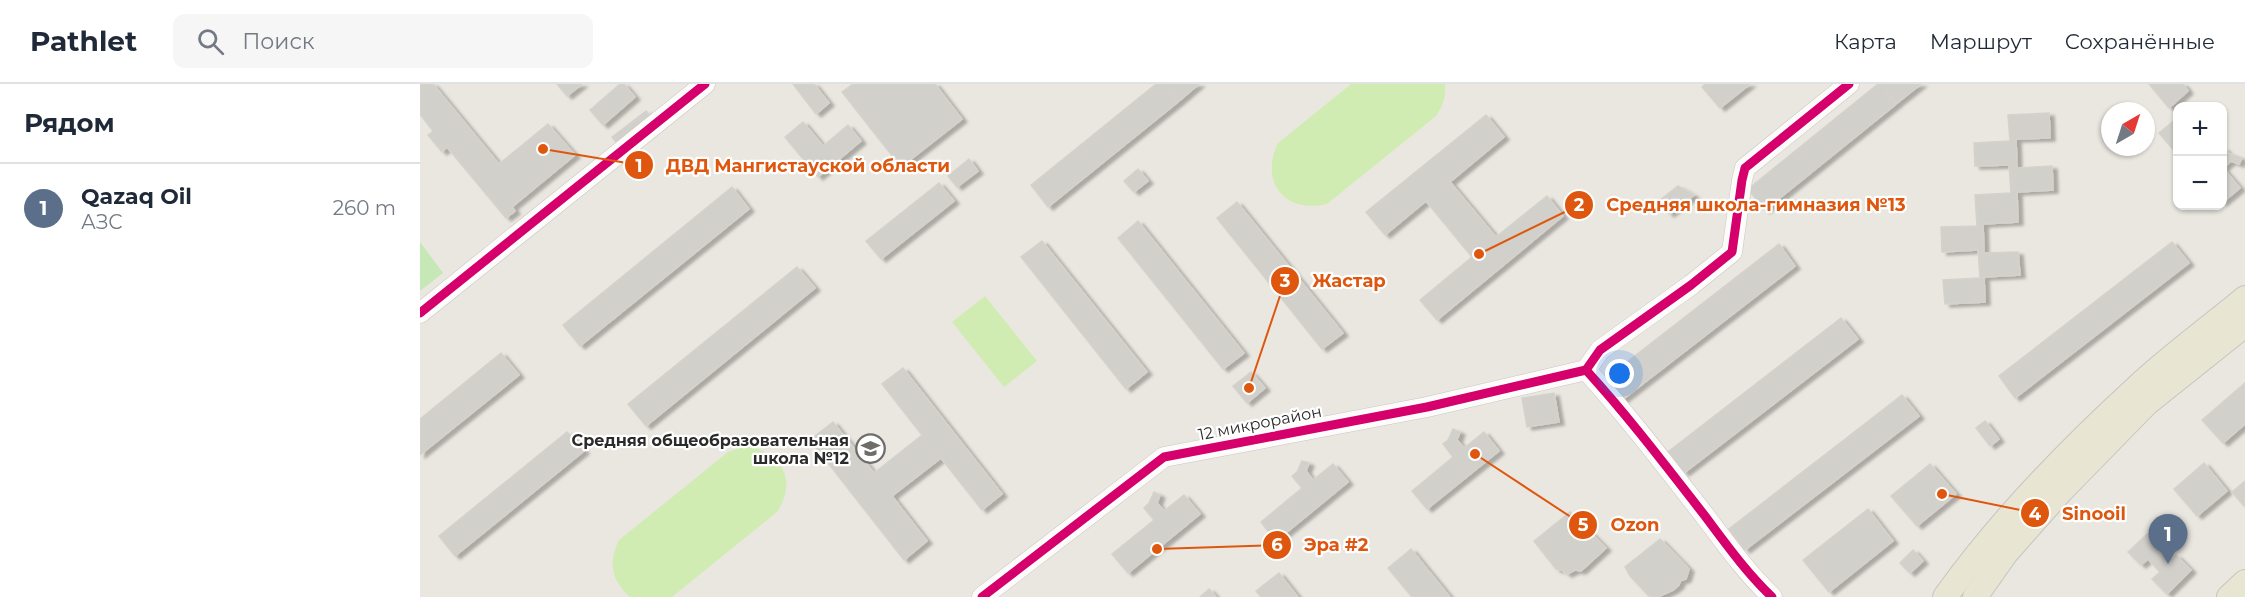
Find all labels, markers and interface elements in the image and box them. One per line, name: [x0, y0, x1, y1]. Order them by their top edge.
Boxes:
search box: [173, 14, 593, 68]
text: Pathlet: [30, 24, 137, 58]
icon: search: [194, 25, 227, 58]
text: Поиск: [242, 28, 315, 55]
text: Карта: [1834, 29, 1897, 54]
text: Маршрут: [1930, 29, 2032, 54]
text: Сохранённые: [2065, 29, 2215, 54]
north arrow: [2101, 102, 2155, 156]
map controls: [2173, 102, 2227, 210]
button: +: [2173, 102, 2227, 156]
text: Рядом: [24, 107, 115, 139]
callout: ДВД Мангистауской области: [624, 147, 962, 183]
text: 1: [635, 155, 643, 177]
text: ДВД Мангистауской области: [666, 155, 950, 177]
button: −: [2173, 156, 2227, 210]
text: Qazaq Oil: [81, 183, 192, 210]
callout: Средняя школа-гимназия №13: [1564, 187, 1918, 223]
text: 2: [1574, 194, 1585, 216]
text: Средняя школа-гимназия №13: [1606, 194, 1906, 216]
text: 1: [40, 196, 47, 220]
text: 260 m: [333, 196, 396, 220]
text: АЗС: [81, 210, 123, 234]
callout: Жастар: [1270, 263, 1398, 299]
text: 3: [1279, 270, 1291, 292]
text: Жастар: [1312, 270, 1386, 292]
your location: [1605, 359, 1634, 388]
street label: 12 микрорайон: [1197, 402, 1323, 444]
place label: Средняя общеобразовательная школа №12: [572, 431, 849, 468]
school or university icon: Средняя общеобразовательная школа №12: [854, 433, 886, 465]
callout: Sinooil: [2020, 495, 2138, 531]
text: 4: [2029, 503, 2042, 525]
text: Sinooil: [2062, 503, 2126, 525]
callout: Ozon: [1568, 507, 1671, 543]
text: 5: [1578, 514, 1589, 536]
text: Ozon: [1610, 514, 1660, 536]
pin: 1: [2148, 514, 2188, 564]
callout: Эра #2: [1262, 527, 1381, 563]
text: 6: [1271, 534, 1283, 556]
text: Эра #2: [1304, 534, 1369, 556]

